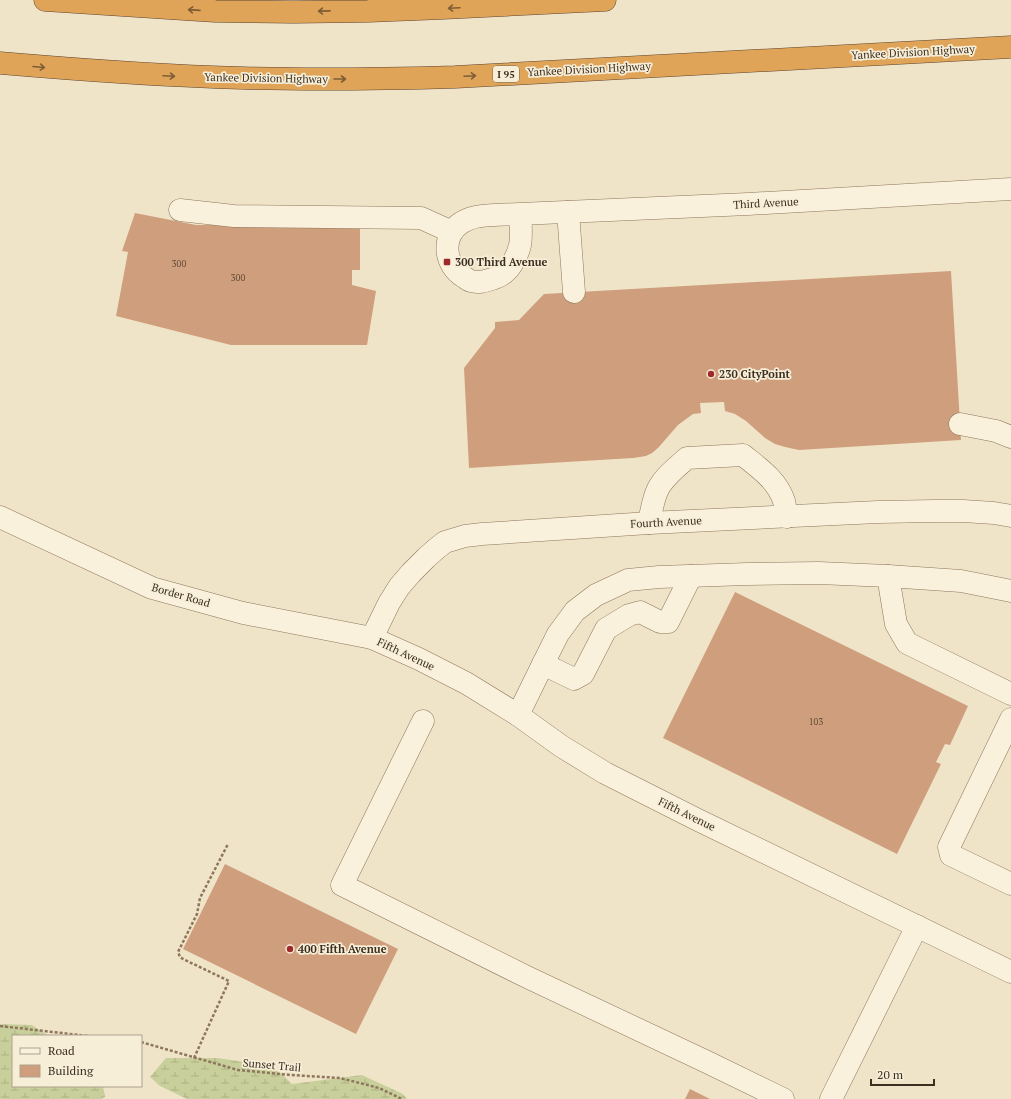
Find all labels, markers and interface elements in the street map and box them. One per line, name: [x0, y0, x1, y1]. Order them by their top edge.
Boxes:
one-way arrow: [448, 4, 461, 11]
one-way arrow: [188, 6, 201, 13]
one-way arrow: [318, 7, 331, 15]
street label: Yankee Division Highway: [851, 42, 976, 62]
street label: Yankee Division Highway: [527, 59, 652, 79]
one-way arrow: [32, 63, 45, 70]
road number: I 95: [493, 66, 519, 82]
street label: Yankee Division Highway: [204, 70, 328, 86]
one-way arrow: [162, 72, 175, 79]
one-way arrow: [463, 72, 476, 80]
one-way arrow: [333, 75, 346, 83]
street label: Third Avenue: [733, 194, 799, 212]
place label: 300 Third Avenue: [455, 255, 548, 269]
marker: 300 Third Avenue: [442, 257, 452, 267]
house number: 300: [172, 258, 186, 270]
house number: 300: [231, 272, 245, 284]
place label: 230 CityPoint: [719, 367, 791, 381]
marker: 230 CityPoint: [706, 369, 716, 379]
street label: Fourth Avenue: [630, 513, 703, 531]
street label: Border Road: [150, 580, 212, 610]
street label: Fifth Avenue: [375, 635, 437, 674]
house number: 103: [809, 716, 823, 728]
street label: Fifth Avenue: [656, 794, 718, 834]
place label: 400 Fifth Avenue: [298, 942, 387, 956]
marker: 400 Fifth Avenue: [285, 944, 295, 954]
legend: [12, 1035, 142, 1087]
text: Road: [48, 1043, 75, 1058]
street label: Sunset Trail: [242, 1055, 302, 1075]
scale bar: [871, 1061, 934, 1087]
text: Building: [48, 1063, 94, 1078]
text: 20 m: [877, 1067, 904, 1082]

